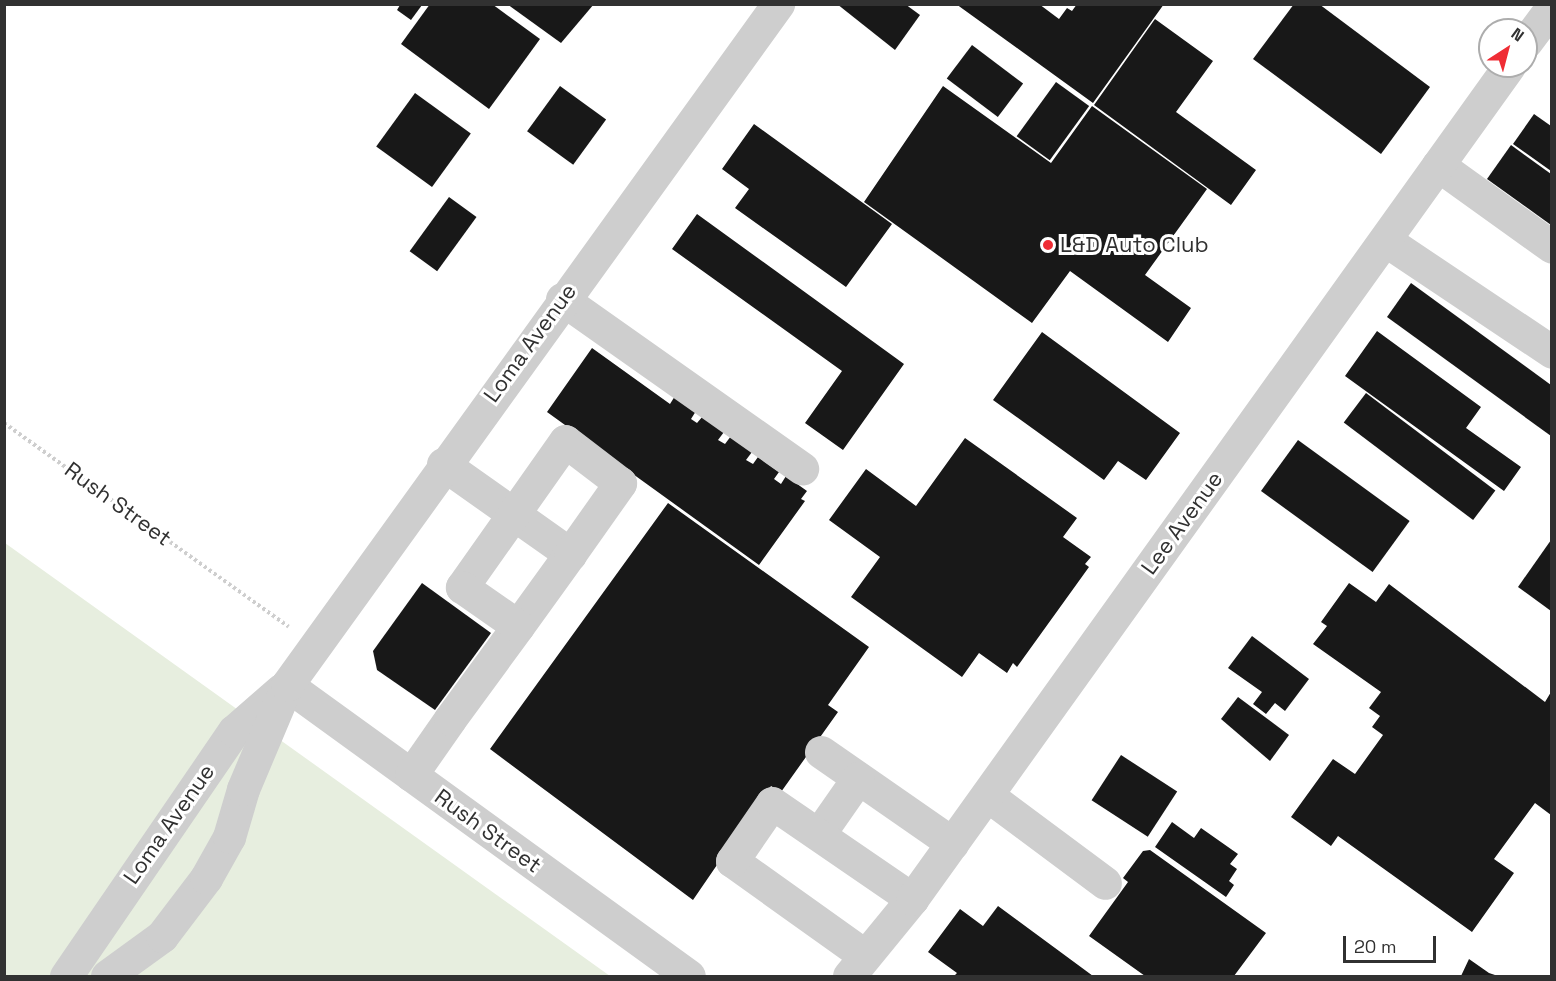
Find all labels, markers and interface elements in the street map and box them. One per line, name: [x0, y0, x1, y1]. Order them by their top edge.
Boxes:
north arrow: [1478, 18, 1538, 78]
text: N: [1507, 23, 1528, 46]
place label: L&D Auto Club: [1060, 232, 1209, 258]
marker: L&D Auto Club: [1041, 238, 1055, 252]
street label: Loma Avenue: [478, 278, 582, 408]
street label: Rush Street: [60, 456, 176, 552]
street label: Lee Avenue: [1136, 466, 1228, 580]
street label: Loma Avenue: [118, 759, 220, 889]
street label: Rush Street: [430, 783, 546, 879]
scale bar: [1346, 924, 1439, 962]
text: 20 m: [1354, 935, 1397, 958]

